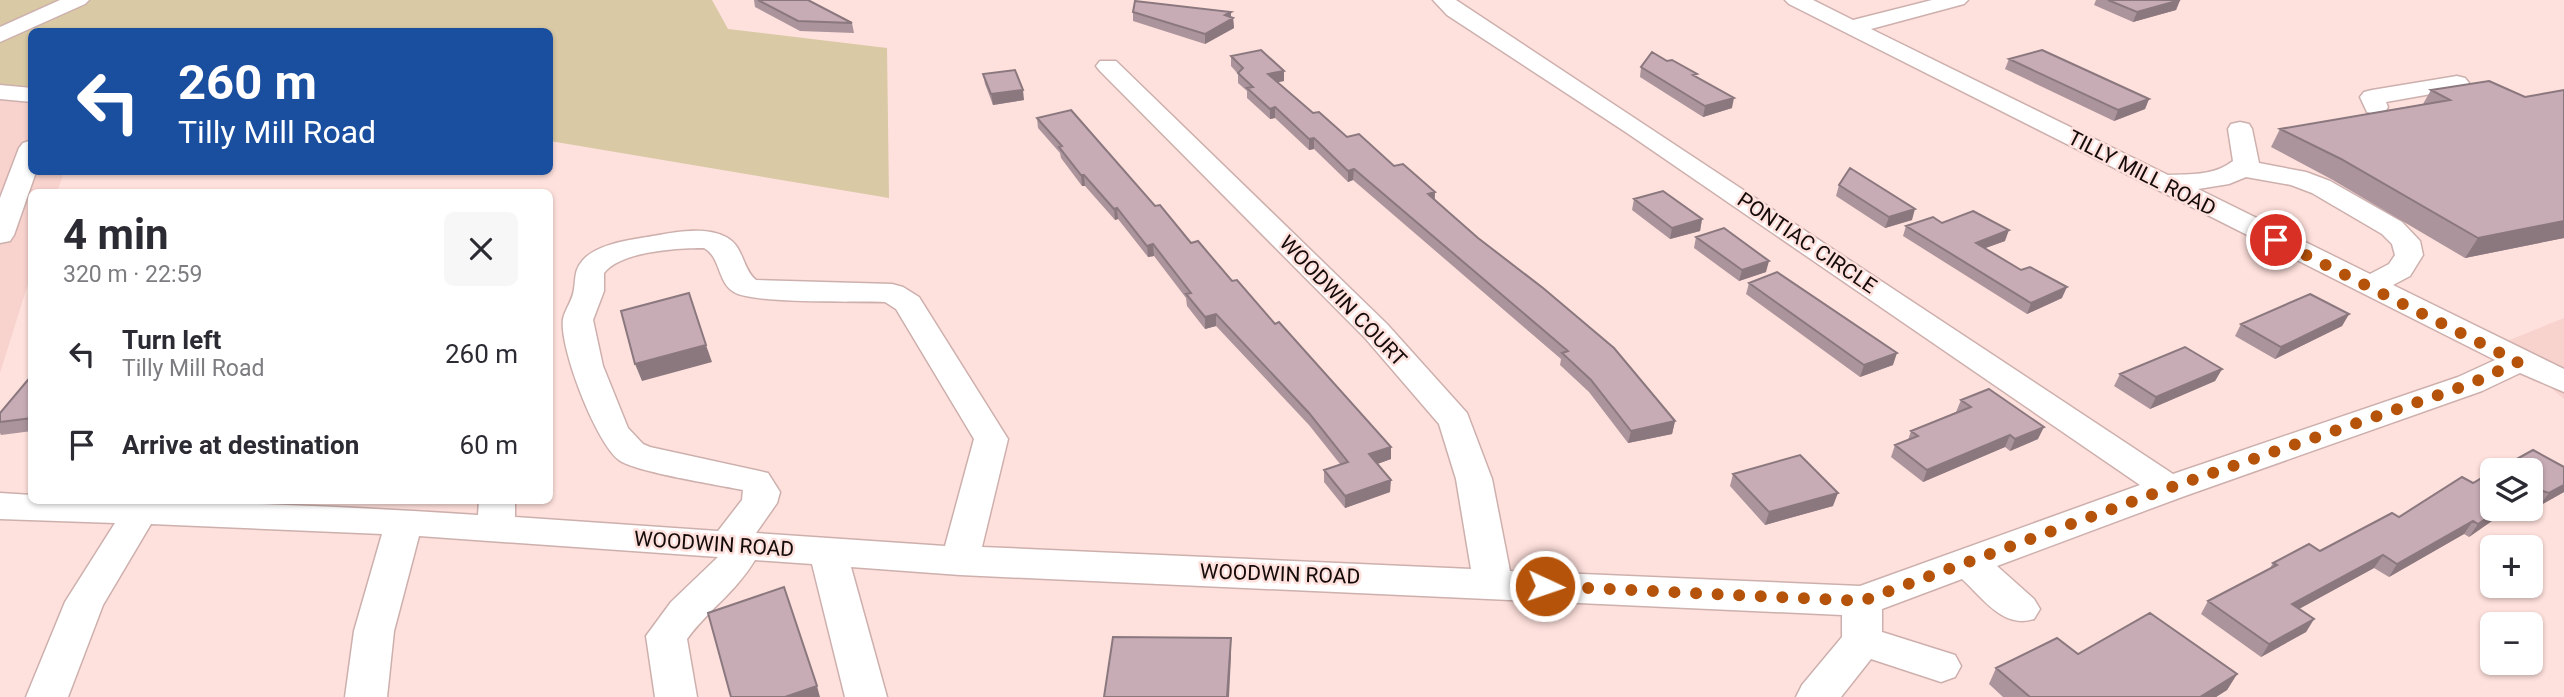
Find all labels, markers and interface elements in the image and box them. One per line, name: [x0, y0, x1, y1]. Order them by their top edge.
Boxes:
text: 260 m: [178, 54, 317, 111]
icon: left: [63, 56, 154, 147]
text: Tilly Mill Road: [178, 113, 376, 151]
street label: TILLY MILL ROAD: [2064, 125, 2220, 221]
street label: PONTIAC CIRCLE: [1733, 188, 1881, 298]
text: 4 min: [63, 210, 169, 259]
pin: [2246, 210, 2306, 270]
button: close: [444, 212, 518, 286]
icon: arrive: [2257, 221, 2295, 259]
street label: WOODWIN COURT: [1275, 231, 1412, 372]
text: 320 m · 22:59: [63, 261, 202, 288]
text: Turn left: [122, 325, 221, 355]
icon: left: [63, 335, 101, 373]
text: 260 m: [445, 339, 518, 369]
text: Tilly Mill Road: [122, 355, 264, 382]
icon: arrive: [63, 426, 101, 464]
text: Arrive at destination: [122, 430, 359, 460]
text: 60 m: [460, 430, 518, 460]
map controls: [2480, 458, 2543, 675]
button: layers: [2480, 458, 2543, 521]
street label: WOODWIN ROAD: [633, 526, 795, 562]
button: +: [2480, 535, 2543, 598]
position arrow: [1508, 549, 1582, 623]
street label: WOODWIN ROAD: [1199, 559, 1361, 589]
button: −: [2480, 612, 2543, 675]

